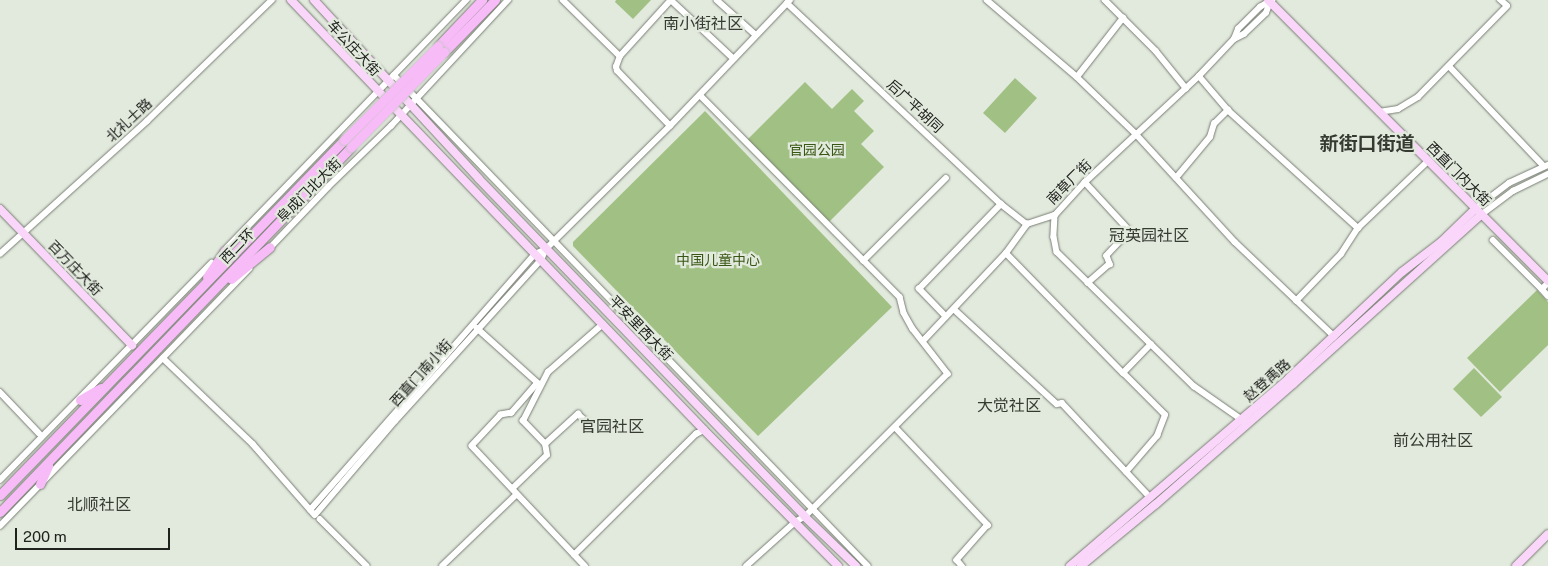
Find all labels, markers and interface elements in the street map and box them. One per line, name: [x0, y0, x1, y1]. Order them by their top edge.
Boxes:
district label: 南小街社区: [663, 14, 743, 34]
street label: 车公庄大街: [324, 17, 384, 79]
street label: 后广平胡同: [884, 76, 946, 136]
street label: 北礼士路: [103, 95, 155, 145]
district label: 新街口街道: [1320, 133, 1414, 155]
street label: 西直门内大街: [1423, 138, 1495, 210]
park label: 官园公园: [789, 142, 845, 158]
street label: 阜成门北大街: [273, 154, 345, 226]
street label: 南草厂街: [1043, 156, 1095, 208]
street label: 西二环: [216, 225, 258, 267]
district label: 冠英园社区: [1109, 226, 1189, 246]
street label: 百万庄大街: [45, 237, 105, 299]
park label: 中国儿童中心: [676, 252, 760, 268]
street label: 平安里西大街: [606, 292, 676, 364]
street label: 西直门南小街: [387, 336, 455, 410]
street label: 赵登禹路: [1240, 355, 1294, 405]
district label: 大觉社区: [977, 396, 1041, 416]
district label: 官园社区: [580, 417, 644, 437]
district label: 前公用社区: [1393, 431, 1473, 451]
district label: 北顺社区: [67, 495, 131, 515]
scale bar: [18, 518, 172, 550]
text: 200 m: [23, 528, 67, 545]

